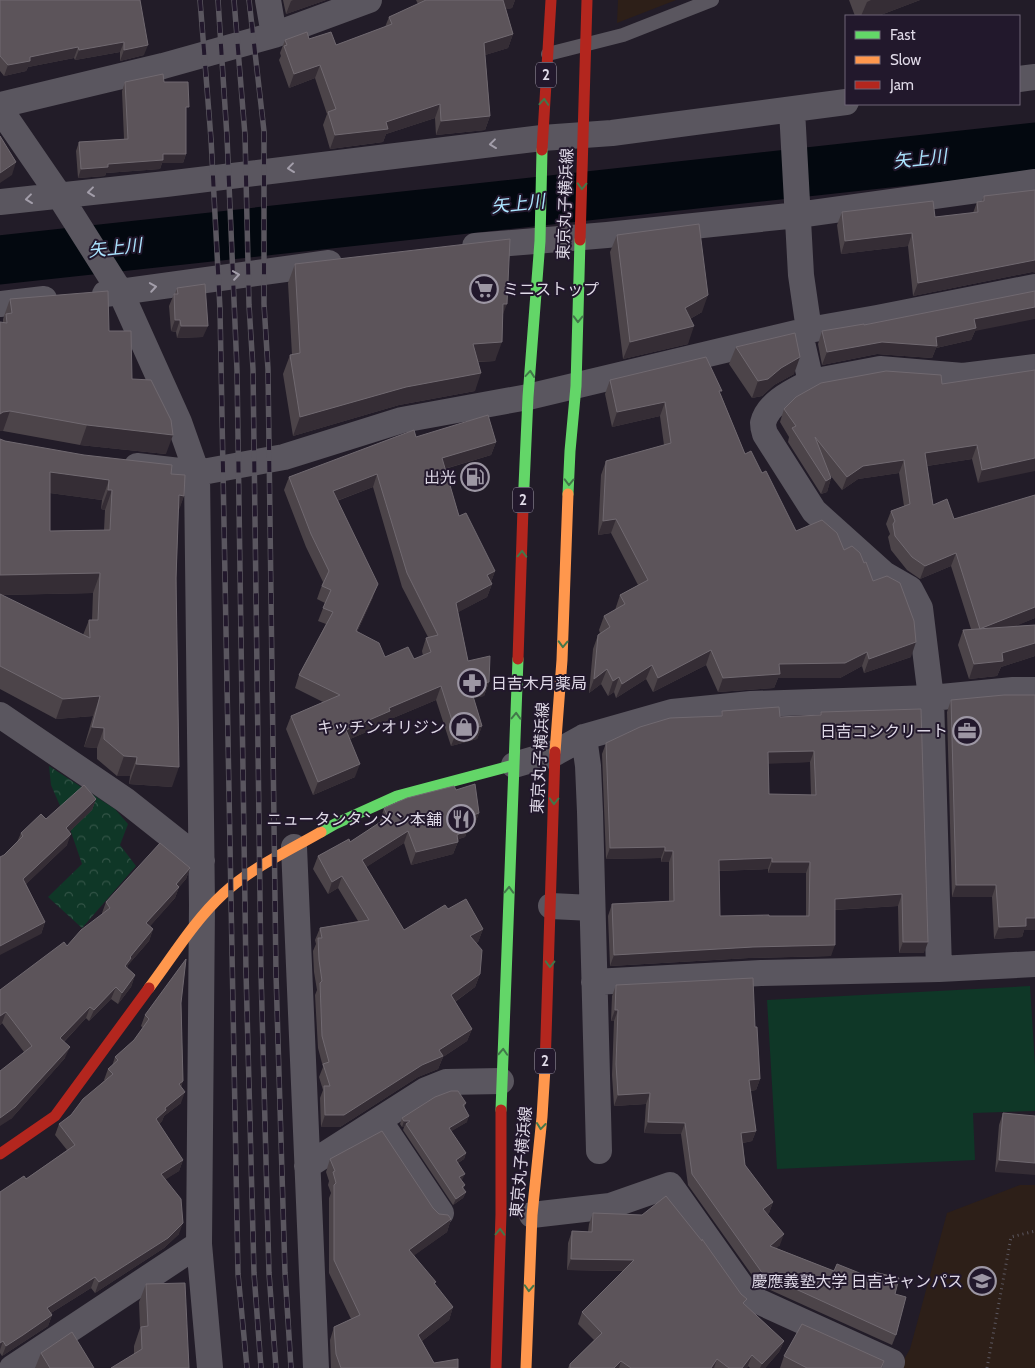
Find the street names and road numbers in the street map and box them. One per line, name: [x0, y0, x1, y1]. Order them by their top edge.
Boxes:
road number: 2: [536, 62, 556, 88]
street label: 東京丸子横浜線: [554, 148, 576, 260]
road number: 2: [513, 488, 533, 512]
street label: 東京丸子横浜線: [528, 702, 552, 814]
road number: 2: [535, 1048, 555, 1074]
street label: 東京丸子横浜線: [507, 1105, 535, 1219]

